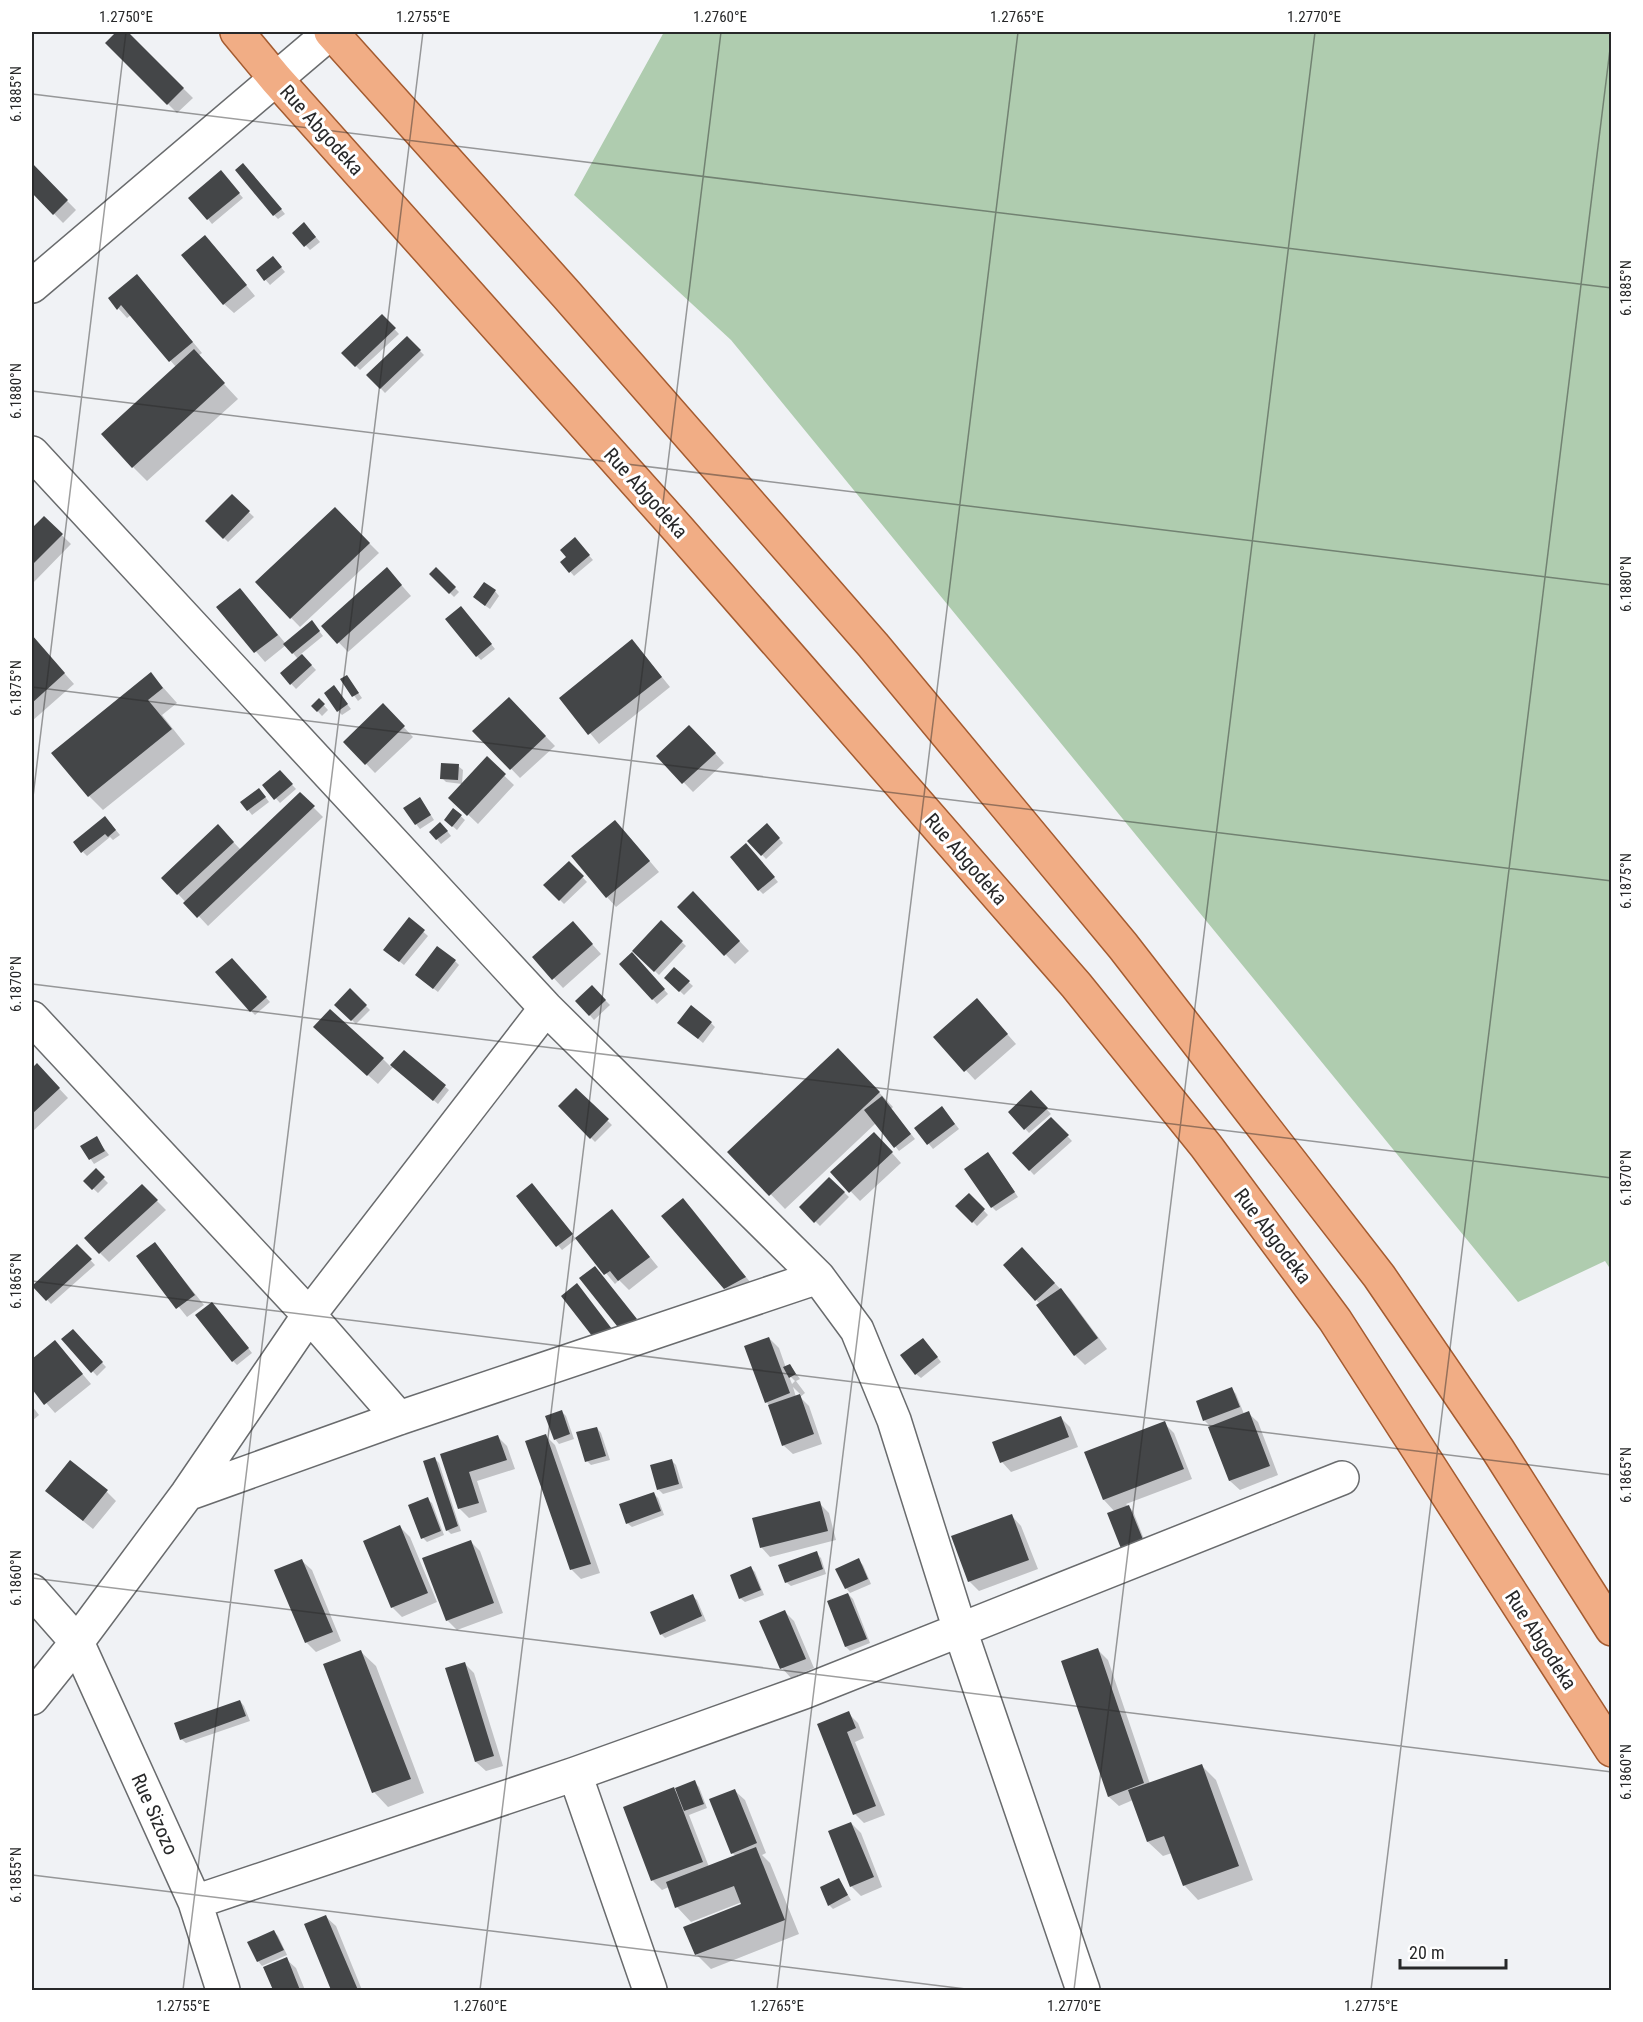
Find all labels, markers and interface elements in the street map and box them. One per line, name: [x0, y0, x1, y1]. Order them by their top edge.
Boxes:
text: 1.2750°E: [99, 8, 153, 26]
text: 1.2755°E: [396, 8, 450, 26]
text: 1.2760°E: [693, 8, 747, 26]
text: 1.2765°E: [990, 8, 1044, 26]
text: 1.2770°E: [1287, 8, 1341, 26]
text: 6.1885°N: [7, 66, 25, 122]
street label: Rue Abgodeka: [275, 80, 369, 180]
text: 6.1885°N: [1617, 260, 1635, 316]
text: 6.1880°N: [7, 363, 25, 419]
street label: Rue Abgodeka: [599, 443, 693, 543]
text: 6.1880°N: [1617, 556, 1635, 612]
text: 6.1875°N: [7, 660, 25, 716]
street label: Rue Abgodeka: [920, 808, 1012, 910]
text: 6.1875°N: [1617, 853, 1635, 909]
text: 6.1870°N: [7, 956, 25, 1012]
text: 6.1870°N: [1617, 1150, 1635, 1206]
street label: Rue Abgodeka: [1229, 1183, 1317, 1289]
text: 6.1865°N: [7, 1253, 25, 1309]
text: 6.1865°N: [1617, 1447, 1635, 1503]
text: 6.1860°N: [7, 1550, 25, 1606]
street label: Rue Abgodeka: [1500, 1586, 1582, 1694]
text: 6.1860°N: [1617, 1744, 1635, 1800]
street label: Rue Sizozo: [126, 1770, 184, 1858]
text: 6.1855°N: [7, 1847, 25, 1903]
scale bar: [1400, 1932, 1506, 1970]
text: 20 m: [1409, 1942, 1444, 1963]
text: 1.2755°E: [156, 1997, 210, 2015]
text: 1.2760°E: [453, 1997, 507, 2015]
text: 1.2765°E: [750, 1997, 804, 2015]
text: 1.2770°E: [1047, 1997, 1101, 2015]
text: 1.2775°E: [1344, 1997, 1398, 2015]

